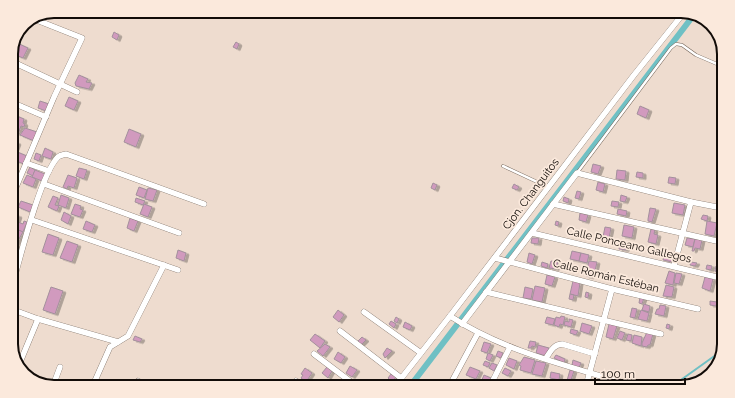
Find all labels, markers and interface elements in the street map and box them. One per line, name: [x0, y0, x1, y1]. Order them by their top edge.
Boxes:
street label: Cjon. Changuitos: [500, 156, 562, 232]
street label: Calle Ponceano Gallegos: [565, 224, 693, 266]
street label: Calle Román Estéban: [552, 257, 660, 295]
scale bar: [595, 360, 685, 386]
text: 100 m: [601, 367, 635, 381]

